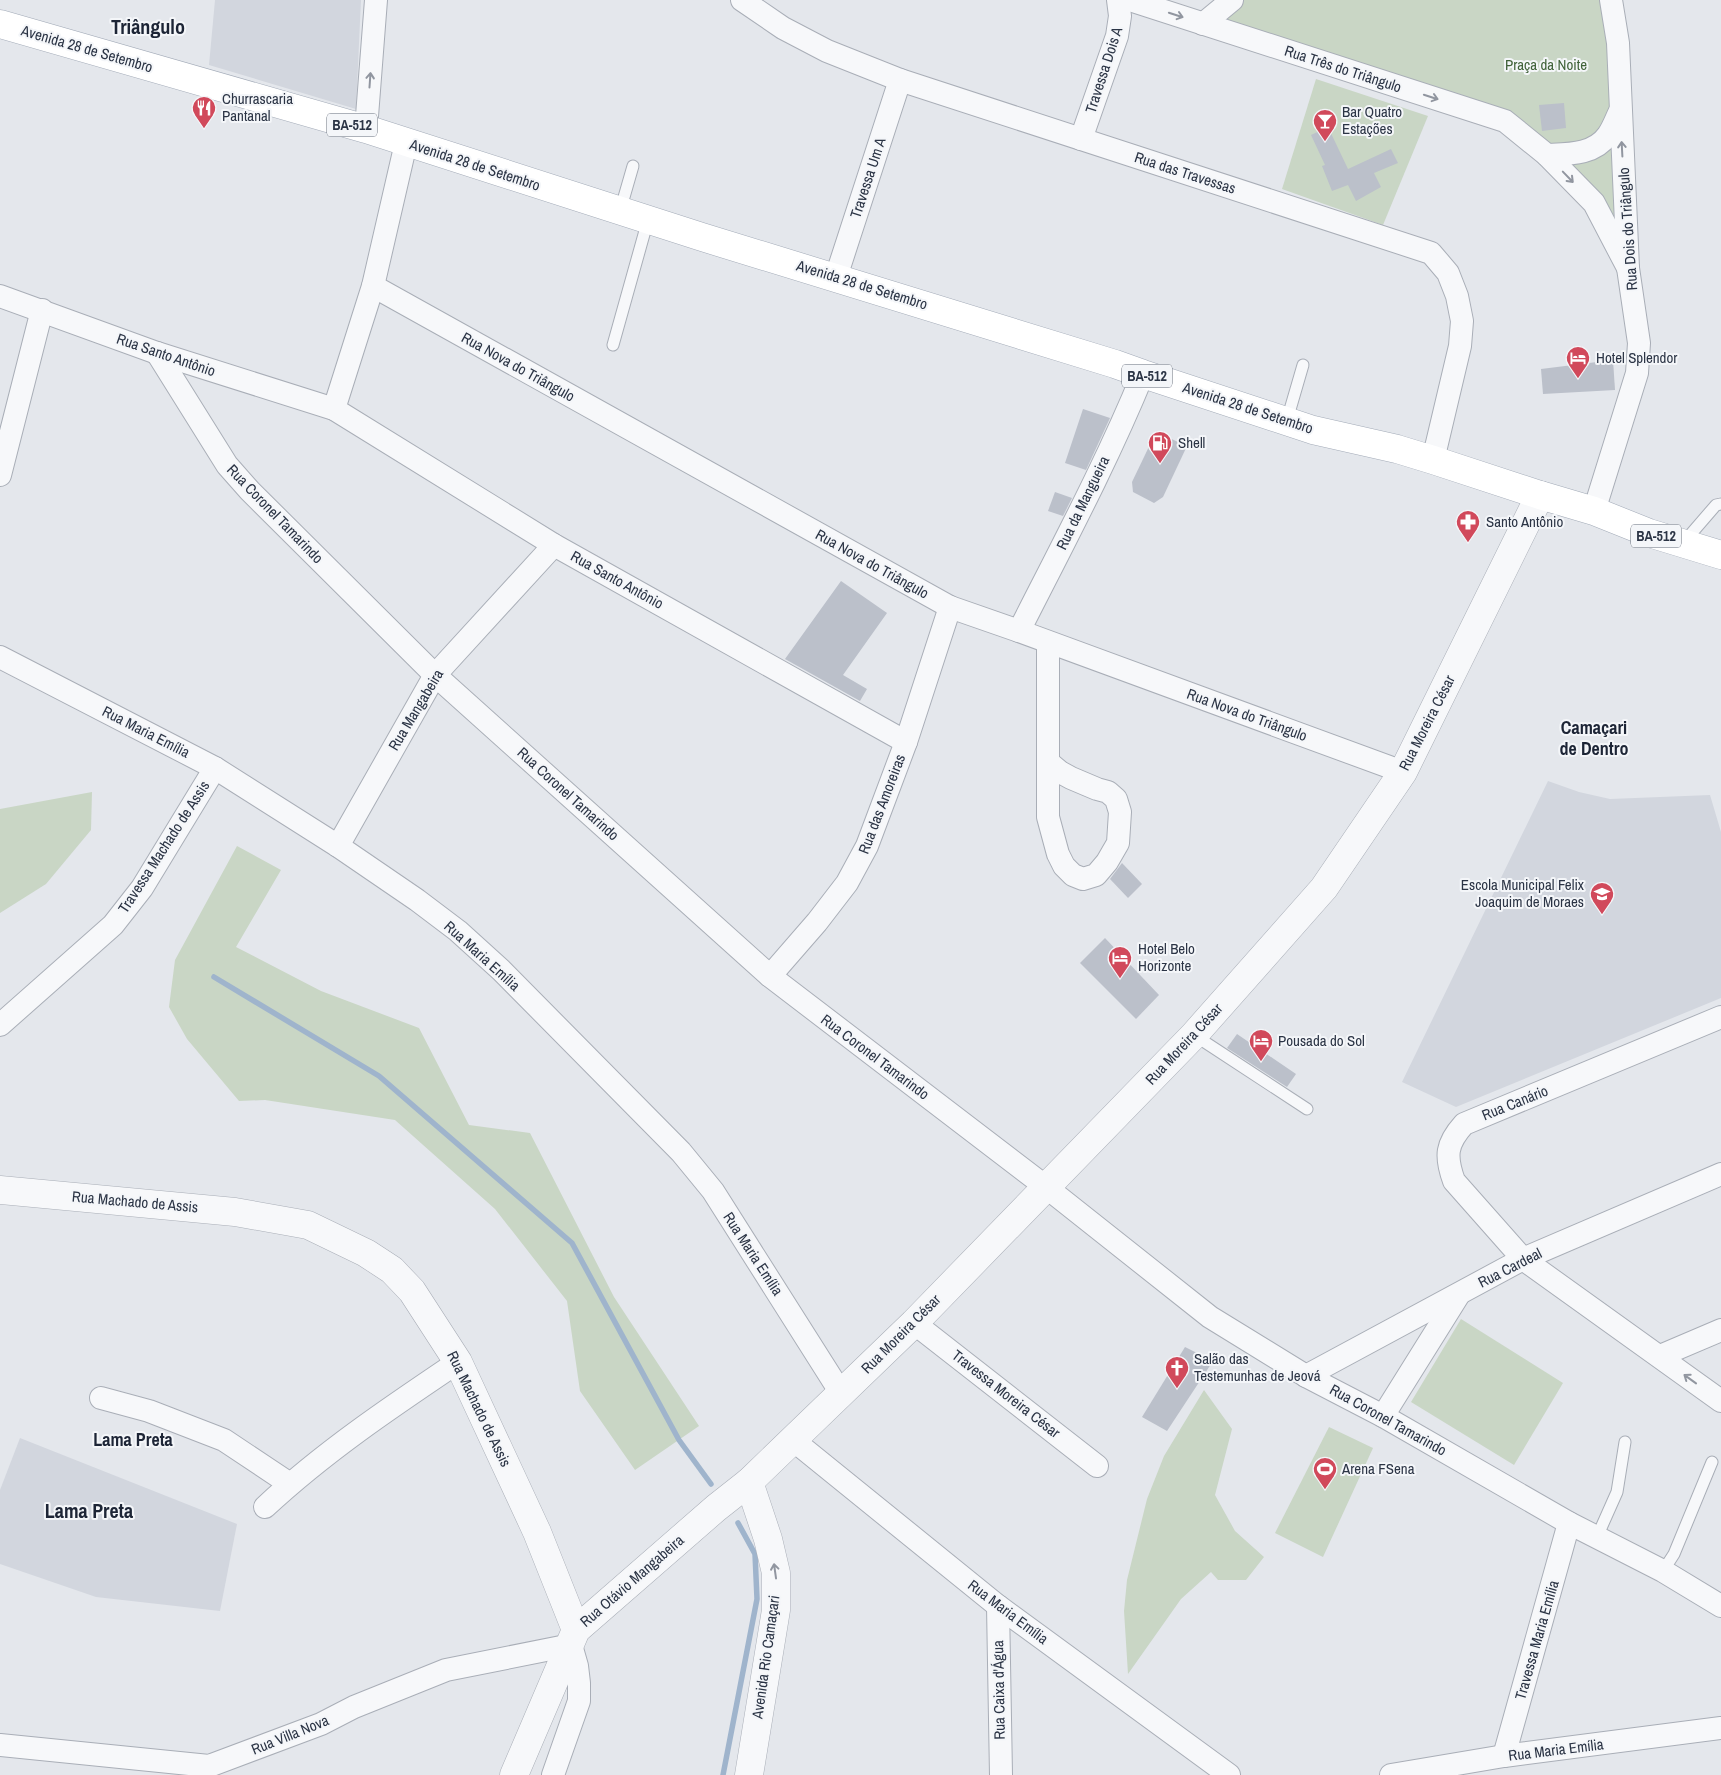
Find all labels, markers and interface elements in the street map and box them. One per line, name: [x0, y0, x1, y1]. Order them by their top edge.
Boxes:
one-way arrow: [1168, 11, 1183, 20]
district label: Triângulo: [111, 13, 185, 40]
street label: Avenida 28 de Setembro: [18, 19, 155, 77]
street label: Travessa Dois A: [1080, 23, 1128, 116]
street label: Rua Três do Triângulo: [1282, 40, 1404, 97]
park label: Praça da Noite: [1505, 54, 1587, 75]
one-way arrow: [365, 72, 375, 88]
place label: Churrascaria Pantanal: [222, 88, 293, 126]
one-way arrow: [1422, 93, 1438, 102]
restaurant icon: Churrascaria Pantanal: [191, 95, 217, 129]
place label: Bar Quatro Estações: [1342, 101, 1402, 139]
bar icon: Bar Quatro Estações: [1312, 108, 1338, 142]
road number: BA-512: [327, 114, 377, 136]
street label: Avenida 28 de Setembro: [406, 133, 543, 196]
street label: Travessa Um A: [845, 134, 891, 221]
one-way arrow: [1618, 141, 1627, 157]
street label: Rua das Travessas: [1132, 146, 1238, 199]
street label: Rua Dois do Triângulo: [1613, 167, 1642, 291]
one-way arrow: [1562, 170, 1574, 183]
street label: Avenida 28 de Setembro: [793, 254, 930, 314]
street label: Rua Nova do Triângulo: [458, 327, 579, 406]
street label: Rua Santo Antônio: [114, 328, 219, 381]
hotel icon: Hotel Splendor: [1565, 345, 1591, 379]
place label: Hotel Splendor: [1596, 347, 1677, 368]
road number: BA-512: [1122, 364, 1172, 388]
street label: Avenida 28 de Setembro: [1179, 376, 1316, 439]
fuel station icon: Shell: [1147, 430, 1173, 464]
place label: Shell: [1178, 432, 1205, 453]
street label: Rua da Mangueira: [1051, 452, 1114, 553]
street label: Rua Coronel Tamarindo: [222, 459, 328, 568]
pharmacy icon: Santo Antônio: [1455, 509, 1481, 543]
place label: Santo Antônio: [1486, 511, 1563, 532]
street label: Rua Nova do Triângulo: [812, 524, 933, 603]
road number: BA-512: [1631, 524, 1681, 548]
street label: Rua Santo Antônio: [567, 545, 668, 614]
street label: Rua Mangabeira: [383, 665, 448, 754]
street label: Rua Moreira César: [1393, 671, 1460, 774]
street label: Rua Nova do Triângulo: [1184, 683, 1310, 746]
street label: Rua Maria Emília: [99, 700, 194, 763]
district label: Camaçari de Dentro: [1560, 715, 1628, 761]
street label: Rua Coronel Tamarindo: [513, 742, 624, 845]
street label: Rua das Amoreiras: [853, 751, 910, 857]
street label: Travessa Machado de Assis: [113, 776, 214, 917]
place label: Escola Municipal Felix Joaquim de Moraes: [1461, 874, 1585, 912]
school or university icon: Escola Municipal Felix Joaquim de Moraes: [1589, 881, 1615, 915]
street label: Rua Maria Emília: [440, 916, 525, 996]
place label: Hotel Belo Horizonte: [1138, 938, 1195, 976]
hotel icon: Hotel Belo Horizonte: [1107, 945, 1133, 979]
street label: Rua Moreira César: [1140, 998, 1227, 1089]
street label: Rua Coronel Tamarindo: [817, 1009, 934, 1104]
hotel icon: Pousada do Sol: [1248, 1028, 1274, 1062]
place label: Pousada do Sol: [1278, 1030, 1365, 1051]
street label: Rua Canário: [1479, 1080, 1551, 1125]
street label: Rua Machado de Assis: [71, 1186, 199, 1217]
street label: Rua Maria Emília: [719, 1208, 788, 1300]
street label: Rua Cardeal: [1474, 1243, 1545, 1293]
street label: Rua Moreira César: [856, 1289, 945, 1378]
street label: Travessa Moreira César: [948, 1345, 1065, 1443]
street label: Rua Machado de Assis: [442, 1347, 517, 1470]
place label: Salão das Testemunhas de Jeová: [1194, 1348, 1321, 1386]
church icon: Salão das Testemunhas de Jeová: [1164, 1355, 1190, 1389]
one-way arrow: [1683, 1374, 1697, 1384]
street label: Rua Coronel Tamarindo: [1326, 1379, 1451, 1460]
district label: Lama Preta: [93, 1427, 174, 1452]
sports icon: Arena FSena: [1312, 1456, 1338, 1490]
place label: Arena FSena: [1341, 1458, 1415, 1479]
district label: Lama Preta: [45, 1497, 133, 1524]
street label: Rua Otávio Mangabeira: [575, 1530, 688, 1632]
one-way arrow: [770, 1563, 780, 1579]
street label: Rua Maria Emília: [964, 1574, 1053, 1649]
street label: Travessa Maria Emília: [1509, 1578, 1564, 1702]
street label: Avenida Rio Camaçari: [746, 1594, 785, 1721]
street label: Rua Caixa d'Água: [987, 1640, 1010, 1740]
street label: Rua Villa Nova: [248, 1709, 332, 1760]
street label: Rua Maria Emília: [1507, 1733, 1605, 1766]

